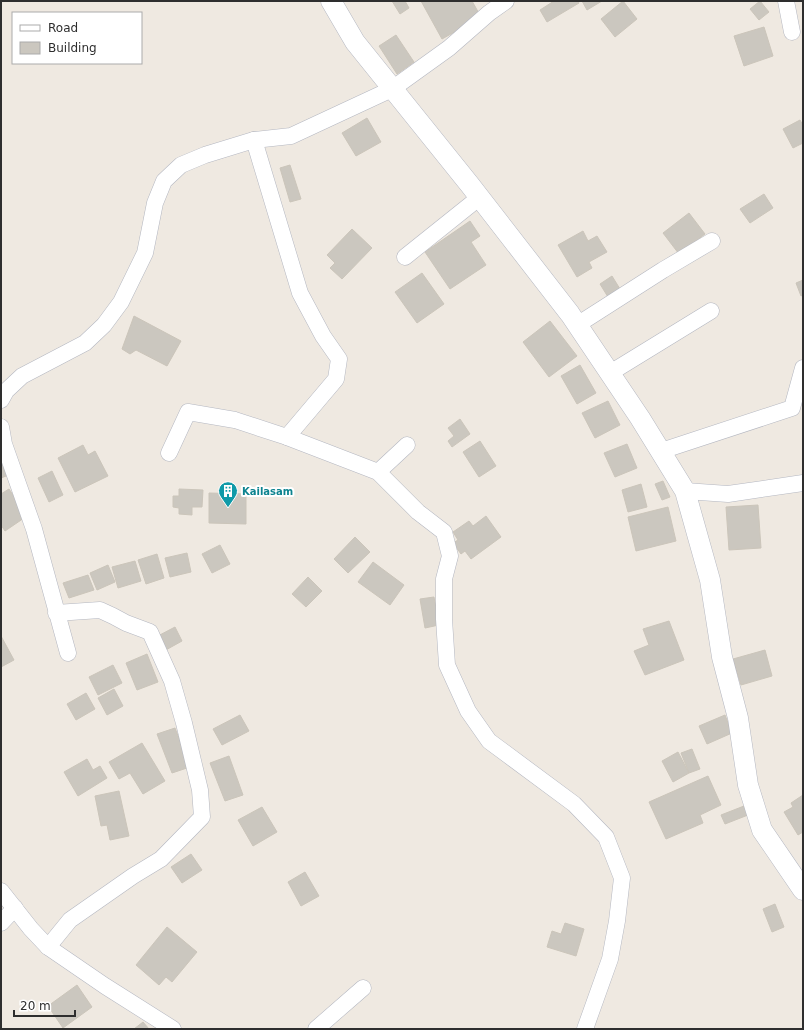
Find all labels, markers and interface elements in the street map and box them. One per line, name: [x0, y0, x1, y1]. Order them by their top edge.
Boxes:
legend: [12, 12, 142, 64]
text: Road: [48, 21, 78, 35]
text: Building: [48, 41, 97, 55]
building icon: Kailasam: [217, 480, 239, 508]
place label: Kailasam: [242, 486, 293, 497]
scale bar: [14, 992, 75, 1018]
text: 20 m: [20, 999, 51, 1013]

